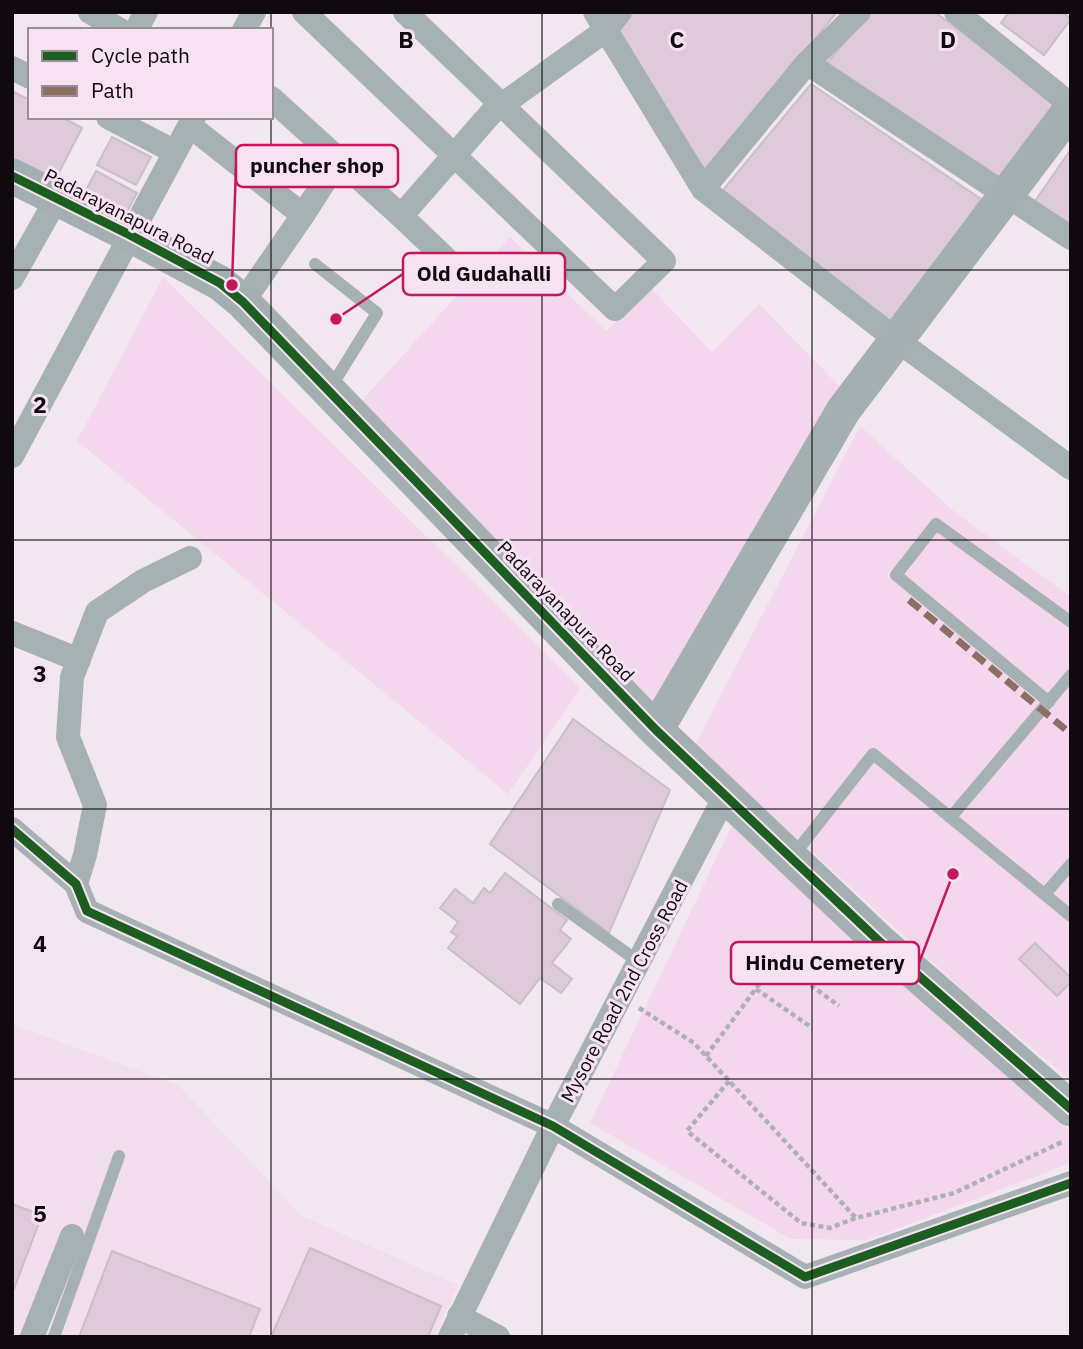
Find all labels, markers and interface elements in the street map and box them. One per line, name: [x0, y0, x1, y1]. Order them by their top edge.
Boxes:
text: B: [398, 24, 414, 54]
text: C: [670, 24, 685, 54]
text: D: [940, 24, 956, 54]
legend: [28, 28, 273, 119]
text: Cycle path: [91, 41, 190, 69]
text: Path: [91, 76, 134, 104]
callout: puncher shop: [236, 145, 398, 187]
text: puncher shop: [250, 151, 384, 179]
street label: Padarayanapura Road: [40, 163, 218, 269]
callout: Old Gudahalli: [403, 253, 565, 295]
text: Old Gudahalli: [417, 259, 551, 287]
text: 2: [33, 389, 47, 419]
street label: Padarayanapura Road: [492, 535, 640, 687]
text: 3: [33, 658, 47, 688]
street label: Mysore Road 2nd Cross Road: [555, 876, 693, 1106]
text: 4: [33, 928, 47, 958]
callout: Hindu Cemetery: [731, 942, 919, 984]
text: Hindu Cemetery: [745, 948, 906, 976]
text: 5: [33, 1198, 47, 1228]

